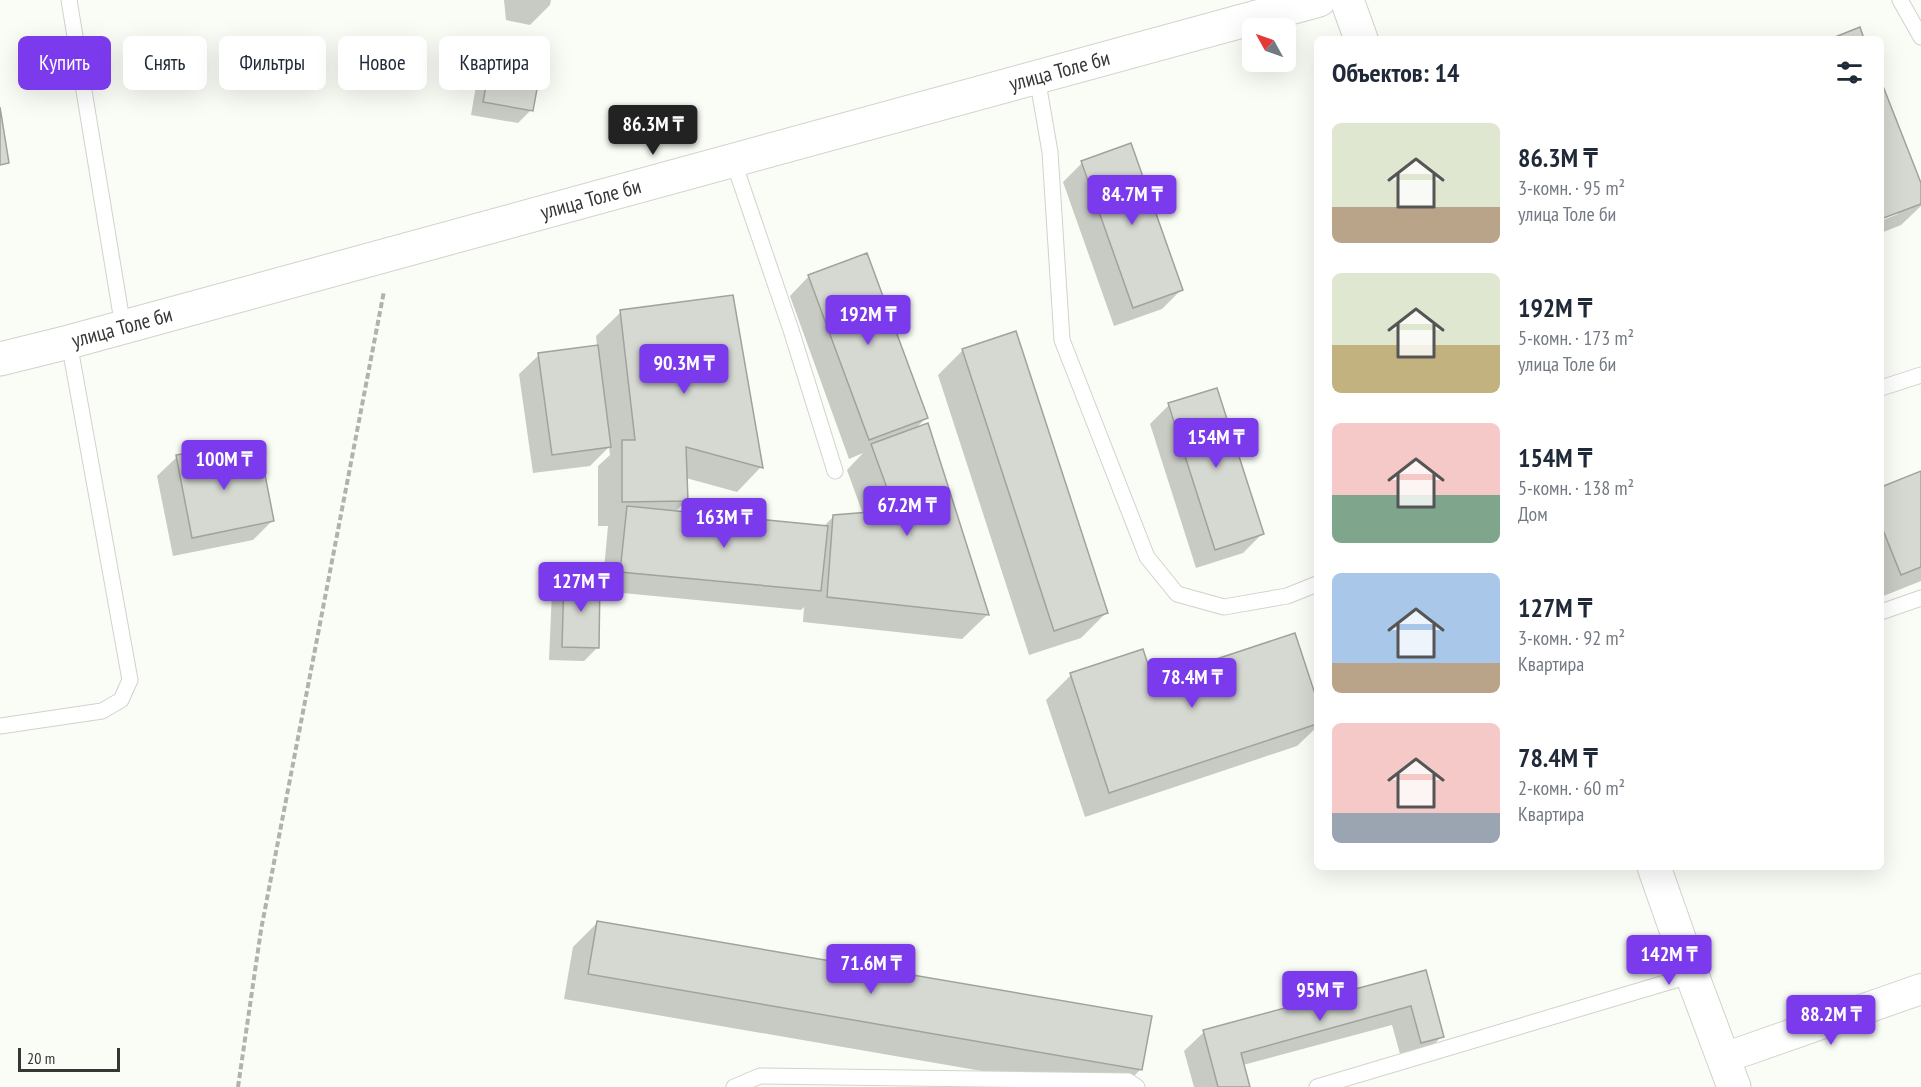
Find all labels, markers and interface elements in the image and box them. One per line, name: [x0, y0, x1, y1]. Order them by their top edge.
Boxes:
north arrow: [1242, 18, 1296, 72]
map controls: [1242, 18, 1296, 72]
chip: Купить: [18, 36, 111, 90]
chip: Снять: [123, 36, 207, 90]
chip: Фильтры: [219, 36, 326, 90]
chip: Новое: [338, 36, 427, 90]
chip: Квартира: [439, 36, 550, 90]
street label: улица Толе би: [1006, 44, 1113, 97]
text: Объектов: 14: [1332, 56, 1459, 89]
icon: filters: [1833, 56, 1866, 89]
pin: 86.3M ₸: [598, 105, 708, 156]
text: 86.3M ₸: [622, 111, 684, 137]
text: 86.3M ₸: [1518, 141, 1598, 174]
icon: home: [1380, 147, 1452, 219]
street label: улица Толе би: [537, 172, 644, 225]
pin: 84.7M ₸: [1077, 175, 1187, 226]
text: 3-комн. · 95 m²: [1518, 175, 1625, 201]
text: 84.7M ₸: [1101, 181, 1163, 207]
text: улица Толе би: [1518, 201, 1616, 227]
text: 192M ₸: [1518, 291, 1592, 324]
pin: 192M ₸: [819, 295, 917, 346]
icon: home: [1380, 297, 1452, 369]
street label: улица Толе би: [68, 300, 175, 354]
text: 192M ₸: [840, 301, 896, 327]
text: 5-комн. · 173 m²: [1518, 325, 1634, 351]
pin: 90.3M ₸: [629, 344, 739, 395]
text: 90.3M ₸: [653, 350, 715, 376]
text: улица Толе би: [1518, 351, 1616, 377]
pin: 154M ₸: [1167, 418, 1265, 469]
text: 154M ₸: [1188, 424, 1244, 450]
pin: 100M ₸: [175, 440, 273, 491]
text: 154M ₸: [1518, 441, 1592, 474]
text: 100M ₸: [196, 446, 252, 472]
icon: home: [1380, 447, 1452, 519]
text: 5-комн. · 138 m²: [1518, 475, 1634, 501]
pin: 67.2M ₸: [852, 486, 962, 537]
text: 67.2M ₸: [877, 492, 937, 518]
pin: 163M ₸: [675, 498, 773, 549]
text: Дом: [1518, 501, 1548, 527]
text: 163M ₸: [696, 504, 752, 530]
pin: 127M ₸: [532, 562, 630, 613]
text: 127M ₸: [553, 568, 609, 594]
text: 127M ₸: [1518, 591, 1592, 624]
icon: home: [1380, 597, 1452, 669]
text: 3-комн. · 92 m²: [1518, 625, 1625, 651]
text: Квартира: [1518, 651, 1584, 677]
pin: 78.4M ₸: [1137, 658, 1247, 709]
text: 78.4M ₸: [1161, 664, 1223, 690]
text: 78.4M ₸: [1518, 741, 1598, 774]
icon: home: [1380, 747, 1452, 819]
text: 2-комн. · 60 m²: [1518, 775, 1625, 801]
text: Квартира: [1518, 801, 1584, 827]
pin: 142M ₸: [1620, 935, 1718, 986]
text: 142M ₸: [1641, 941, 1697, 967]
pin: 71.6M ₸: [816, 944, 926, 995]
text: 71.6M ₸: [840, 950, 902, 976]
pin: 95M ₸: [1278, 971, 1362, 1022]
text: 95M ₸: [1296, 977, 1344, 1003]
pin: 88.2M ₸: [1776, 995, 1886, 1046]
text: 88.2M ₸: [1800, 1001, 1862, 1027]
scale bar: [18, 1045, 120, 1072]
text: 20 m: [27, 1048, 55, 1068]

